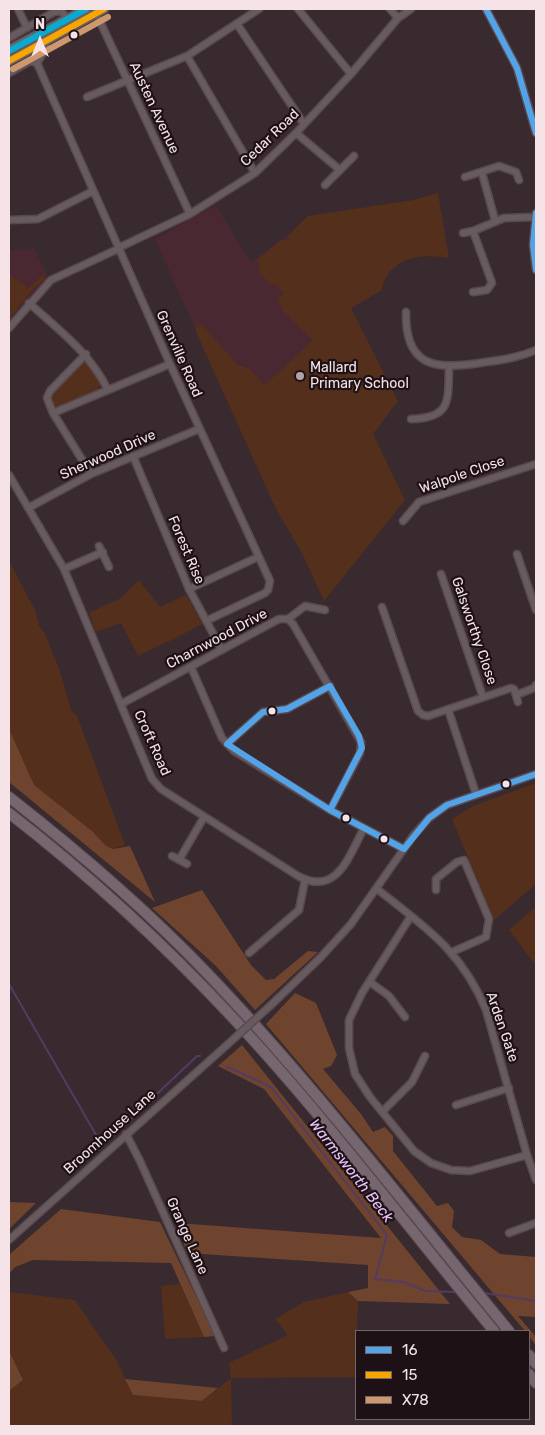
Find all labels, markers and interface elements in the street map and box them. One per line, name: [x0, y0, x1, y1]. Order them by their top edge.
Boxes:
north arrow: [15, 15, 65, 65]
text: N: [35, 16, 45, 33]
unlabelled marker: [69, 30, 79, 40]
street label: Austen Avenue: [125, 60, 183, 156]
street label: Cedar Road: [237, 106, 303, 170]
street label: Grenville Road: [152, 308, 206, 400]
place label: Mallard Primary School: [310, 360, 409, 392]
marker: Mallard Primary School: [294, 370, 306, 382]
street label: Sherwood Drive: [58, 426, 158, 484]
street label: Walpole Close: [417, 453, 507, 497]
street label: Forest Rise: [164, 513, 208, 587]
street label: Galsworthy Close: [448, 575, 500, 687]
street label: Charnwood Drive: [164, 605, 270, 673]
unlabelled marker: [267, 706, 277, 716]
street label: Croft Road: [130, 708, 174, 778]
unlabelled marker: [501, 779, 511, 789]
unlabelled marker: [341, 813, 351, 823]
unlabelled marker: [379, 834, 389, 844]
street label: Arden Gate: [482, 990, 522, 1064]
street label: Broomhouse Lane: [60, 1086, 160, 1178]
water label: Warmsworth Beck: [305, 1116, 397, 1226]
street label: Grange Lane: [163, 1195, 211, 1277]
legend: [355, 1330, 530, 1420]
text: 16: [402, 1341, 417, 1359]
text: 15: [402, 1366, 417, 1384]
text: X78: [402, 1391, 429, 1409]

